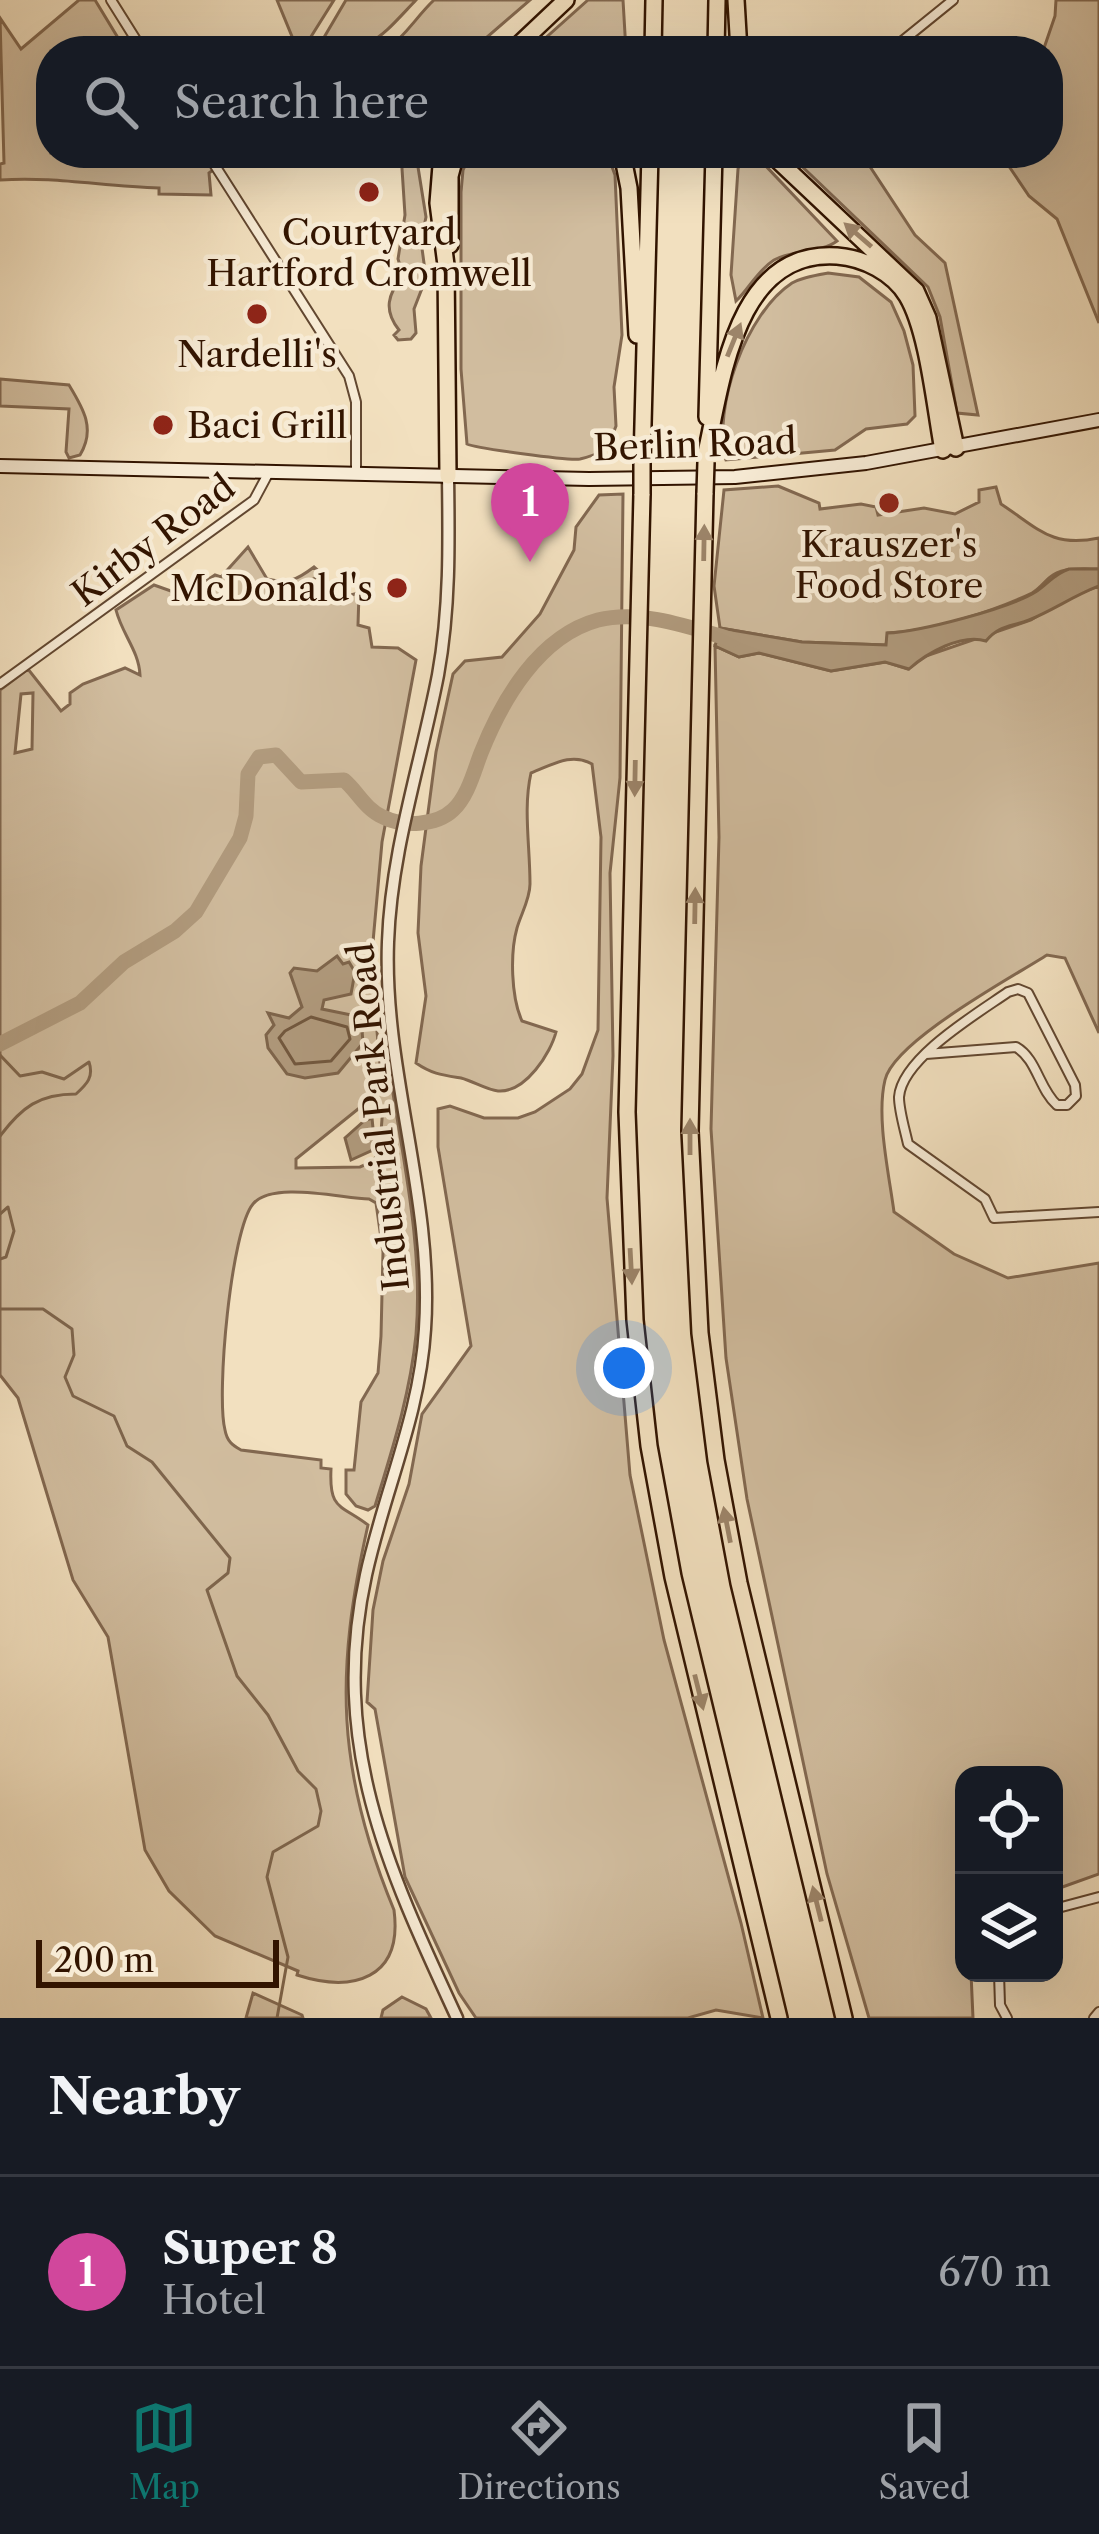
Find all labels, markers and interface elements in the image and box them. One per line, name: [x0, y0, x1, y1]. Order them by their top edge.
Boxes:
search box: [36, 36, 1063, 168]
icon: search: [78, 69, 144, 135]
text: Search here: [174, 74, 429, 130]
marker: Courtyard Hartford Cromwell: [356, 179, 382, 205]
place label: Courtyard Hartford Cromwell: [206, 210, 532, 295]
one-way arrow: [843, 222, 873, 249]
marker: Nardelli's: [244, 301, 270, 327]
one-way arrow: [725, 321, 744, 357]
place label: Nardelli's: [177, 332, 337, 376]
place label: Baci Grill: [187, 403, 347, 447]
marker: Baci Grill: [150, 412, 176, 438]
street label: Berlin Road: [593, 418, 797, 470]
pin: 1: [491, 463, 569, 562]
street label: Kirby Road: [63, 464, 243, 616]
marker: Krauszer's Food Store: [876, 490, 902, 516]
place label: Krauszer's Food Store: [795, 522, 983, 607]
one-way arrow: [694, 523, 713, 561]
place label: McDonald's: [170, 566, 373, 610]
marker: McDonald's: [384, 575, 410, 601]
one-way arrow: [625, 760, 644, 798]
one-way arrow: [686, 886, 705, 924]
street label: Industrial Park Road: [338, 941, 418, 1293]
one-way arrow: [680, 1117, 700, 1155]
one-way arrow: [622, 1248, 641, 1286]
your location: [594, 1338, 654, 1398]
one-way arrow: [717, 1505, 736, 1543]
one-way arrow: [690, 1674, 709, 1711]
map controls: [955, 1766, 1063, 1982]
button: locate: [955, 1766, 1063, 1874]
button: layers: [955, 1874, 1063, 1982]
one-way arrow: [807, 1886, 826, 1923]
scale bar: [36, 1934, 279, 1987]
text: 200 m: [54, 1940, 154, 1981]
text: Nearby: [48, 2065, 240, 2127]
text: Super 8: [162, 2220, 338, 2276]
text: 1: [78, 2248, 96, 2296]
text: 670 m: [938, 2248, 1051, 2296]
text: Hotel: [162, 2276, 266, 2324]
tab: Map: [129, 2395, 200, 2508]
tab: Directions: [458, 2395, 621, 2508]
tab: Saved: [878, 2395, 970, 2508]

